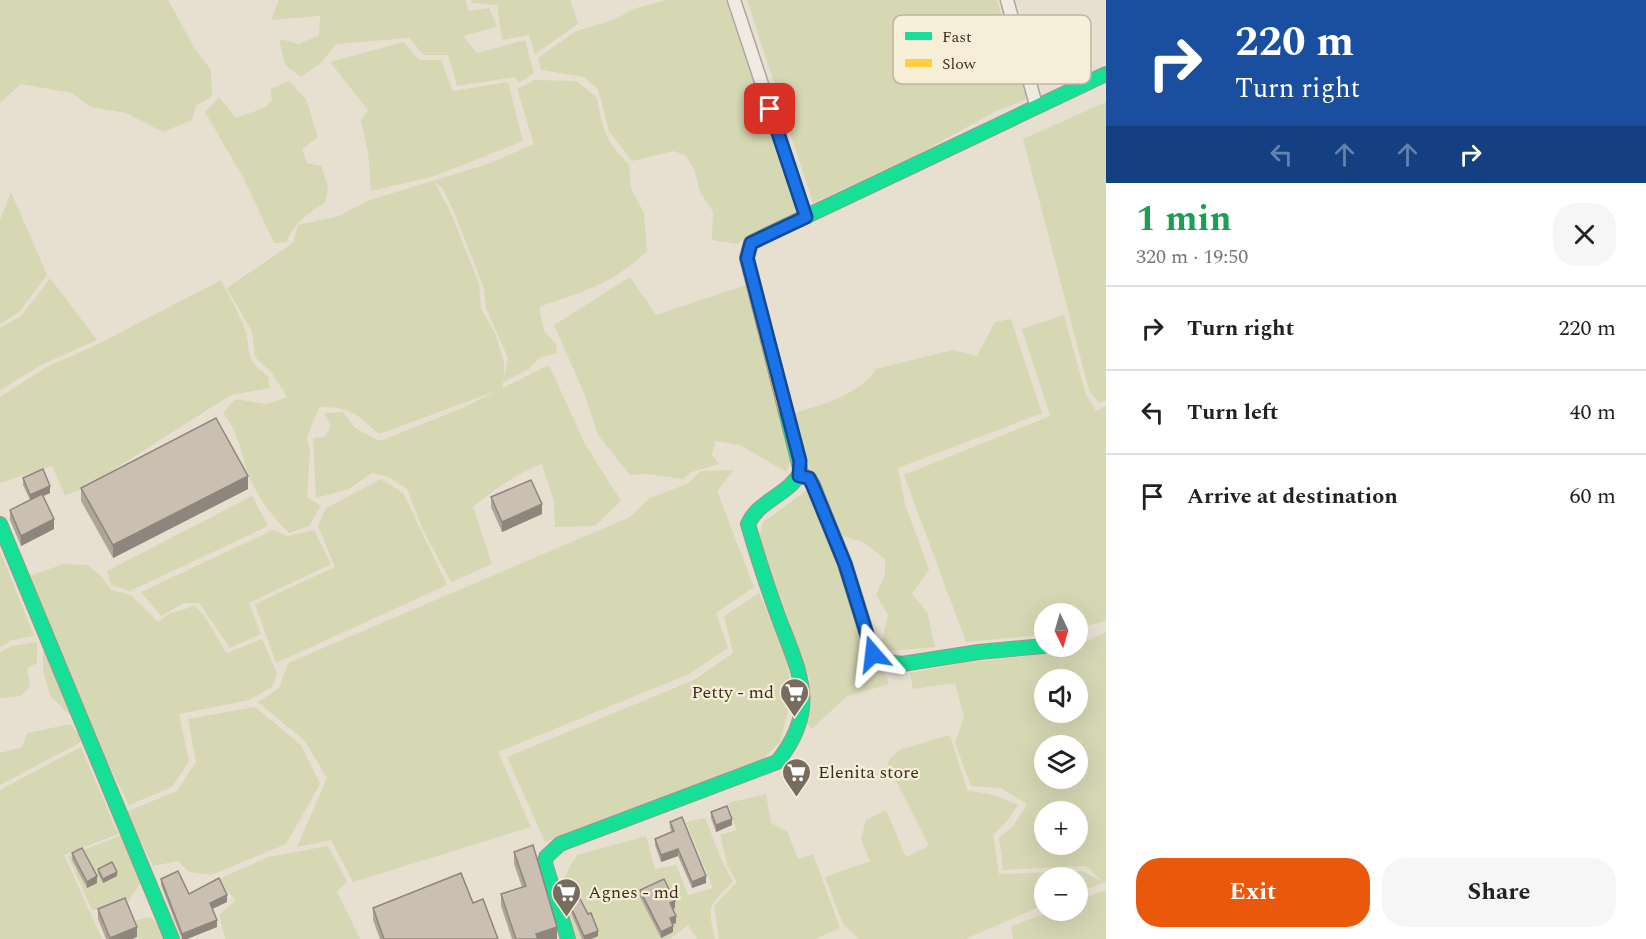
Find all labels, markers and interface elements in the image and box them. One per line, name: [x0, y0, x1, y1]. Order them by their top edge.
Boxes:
text: 220 m: [1235, 11, 1354, 74]
legend: [893, 15, 1091, 84]
icon: right: [1136, 24, 1214, 102]
text: Fast: [942, 25, 972, 49]
text: Slow: [942, 52, 977, 76]
text: Turn right: [1235, 68, 1360, 110]
pin: [744, 83, 795, 134]
icon: arrive: [753, 92, 786, 125]
icon: left: [1265, 138, 1298, 171]
icon: ahead: [1328, 138, 1361, 171]
icon: ahead: [1391, 138, 1424, 171]
icon: right: [1454, 138, 1487, 171]
text: 1 min: [1136, 192, 1232, 247]
button: close: [1553, 203, 1616, 266]
text: 320 m · 19:50: [1136, 242, 1248, 272]
icon: right: [1136, 312, 1169, 345]
text: Turn right: [1187, 312, 1294, 345]
text: 220 m: [1559, 312, 1616, 345]
icon: left: [1136, 396, 1169, 429]
text: Turn left: [1187, 396, 1279, 429]
text: 40 m: [1570, 396, 1616, 429]
icon: arrive: [1136, 480, 1169, 513]
text: Arrive at destination: [1187, 480, 1398, 513]
text: 60 m: [1570, 480, 1616, 513]
north arrow: [1034, 603, 1088, 657]
map controls: [1034, 603, 1088, 921]
position arrow: [841, 622, 905, 686]
button: sound: [1034, 669, 1088, 723]
supermarket icon: Petty - md: [779, 676, 811, 718]
place label: Petty - md: [691, 679, 774, 706]
button: layers: [1034, 735, 1088, 789]
supermarket icon: Elenita store: [781, 756, 813, 798]
place label: Elenita store: [818, 759, 919, 786]
button: +: [1034, 801, 1088, 855]
button: Exit: [1136, 858, 1370, 927]
button: Share: [1382, 858, 1616, 927]
button: −: [1034, 867, 1088, 921]
supermarket icon: Agnes - md: [551, 876, 583, 918]
place label: Agnes - md: [588, 879, 679, 906]

